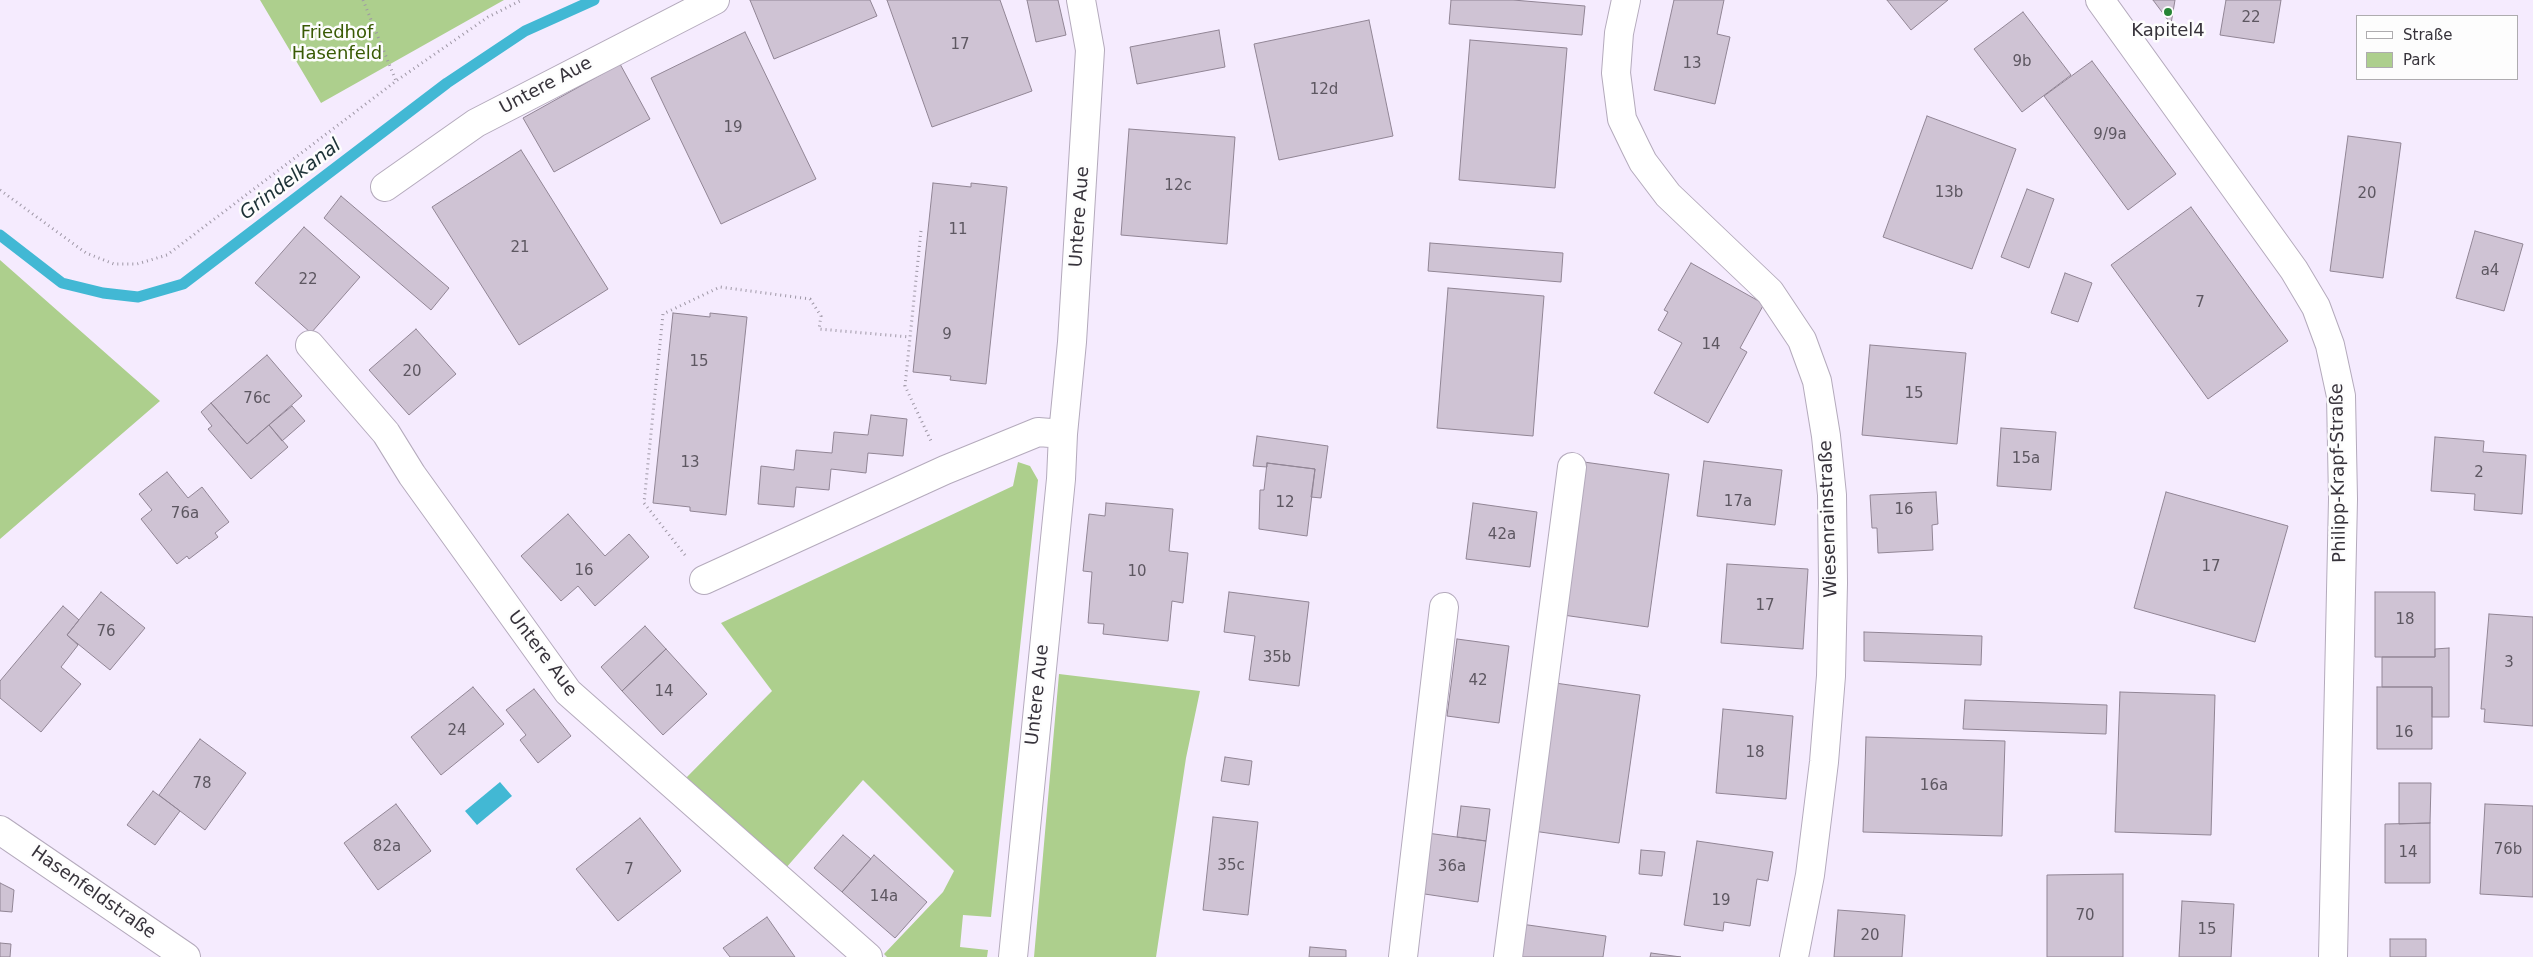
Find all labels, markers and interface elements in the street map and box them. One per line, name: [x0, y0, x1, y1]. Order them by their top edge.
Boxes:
marker: Kapitel4: [2162, 6, 2174, 18]
house number: 22: [2241, 9, 2261, 27]
legend: [2356, 15, 2518, 80]
place label: Kapitel4: [2131, 20, 2205, 42]
park label: Friedhof Hasenfeld: [292, 22, 382, 64]
text: Straße: [2403, 26, 2452, 44]
house number: 17: [950, 36, 970, 54]
text: Park: [2403, 51, 2435, 69]
street label: Untere Aue: [496, 53, 596, 119]
house number: 9b: [2012, 53, 2032, 71]
house number: 13: [1682, 55, 1702, 73]
house number: 12d: [1310, 81, 1338, 99]
house number: 19: [723, 119, 743, 137]
house number: 9/9a: [2093, 126, 2127, 144]
water label: Grindelkanal: [236, 135, 346, 225]
street label: Untere Aue: [1066, 166, 1094, 268]
house number: 12c: [1164, 177, 1192, 195]
house number: 13b: [1935, 184, 1963, 202]
house number: 20: [2357, 185, 2377, 203]
house number: 11: [948, 221, 968, 239]
house number: 21: [510, 239, 530, 257]
house number: a4: [2481, 262, 2499, 280]
house number: 22: [298, 271, 318, 289]
house number: 7: [2195, 294, 2205, 312]
house number: 9: [942, 326, 952, 344]
house number: 14: [1701, 336, 1721, 354]
house number: 15: [689, 353, 709, 371]
house number: 20: [402, 363, 422, 381]
street label: Philipp-Krapf-Straße: [2327, 383, 2351, 563]
house number: 15: [1904, 385, 1924, 403]
house number: 76c: [243, 390, 271, 408]
street label: Wiesenrainstraße: [1815, 440, 1843, 598]
house number: 15a: [2012, 450, 2040, 468]
house number: 13: [680, 454, 700, 472]
house number: 2: [2474, 464, 2484, 482]
house number: 17a: [1724, 493, 1752, 511]
house number: 12: [1275, 494, 1295, 512]
house number: 16: [1894, 501, 1914, 519]
house number: 76a: [171, 505, 199, 523]
house number: 42a: [1488, 526, 1516, 544]
house number: 17: [2201, 558, 2221, 576]
house number: 16: [574, 562, 594, 580]
house number: 10: [1127, 563, 1147, 581]
house number: 17: [1755, 597, 1775, 615]
street label: Untere Aue: [503, 607, 581, 701]
house number: 18: [2395, 611, 2415, 629]
house number: 76: [96, 623, 116, 641]
street label: Untere Aue: [1022, 643, 1054, 747]
house number: 35b: [1263, 649, 1291, 667]
house number: 3: [2504, 654, 2514, 672]
house number: 42: [1468, 672, 1488, 690]
house number: 14: [654, 683, 674, 701]
house number: 24: [447, 722, 467, 740]
house number: 16: [2394, 724, 2414, 742]
house number: 18: [1745, 744, 1765, 762]
house number: 78: [192, 775, 212, 793]
house number: 16a: [1920, 777, 1948, 795]
house number: 82a: [373, 838, 401, 856]
house number: 76b: [2494, 841, 2522, 859]
street label: Hasenfeldstraße: [26, 842, 160, 944]
house number: 14: [2398, 844, 2418, 862]
house number: 35c: [1217, 857, 1245, 875]
house number: 36a: [1438, 858, 1466, 876]
house number: 7: [624, 861, 634, 879]
house number: 14a: [870, 888, 898, 906]
house number: 19: [1711, 892, 1731, 910]
house number: 70: [2075, 907, 2095, 925]
house number: 15: [2197, 921, 2217, 939]
house number: 20: [1860, 927, 1880, 945]

